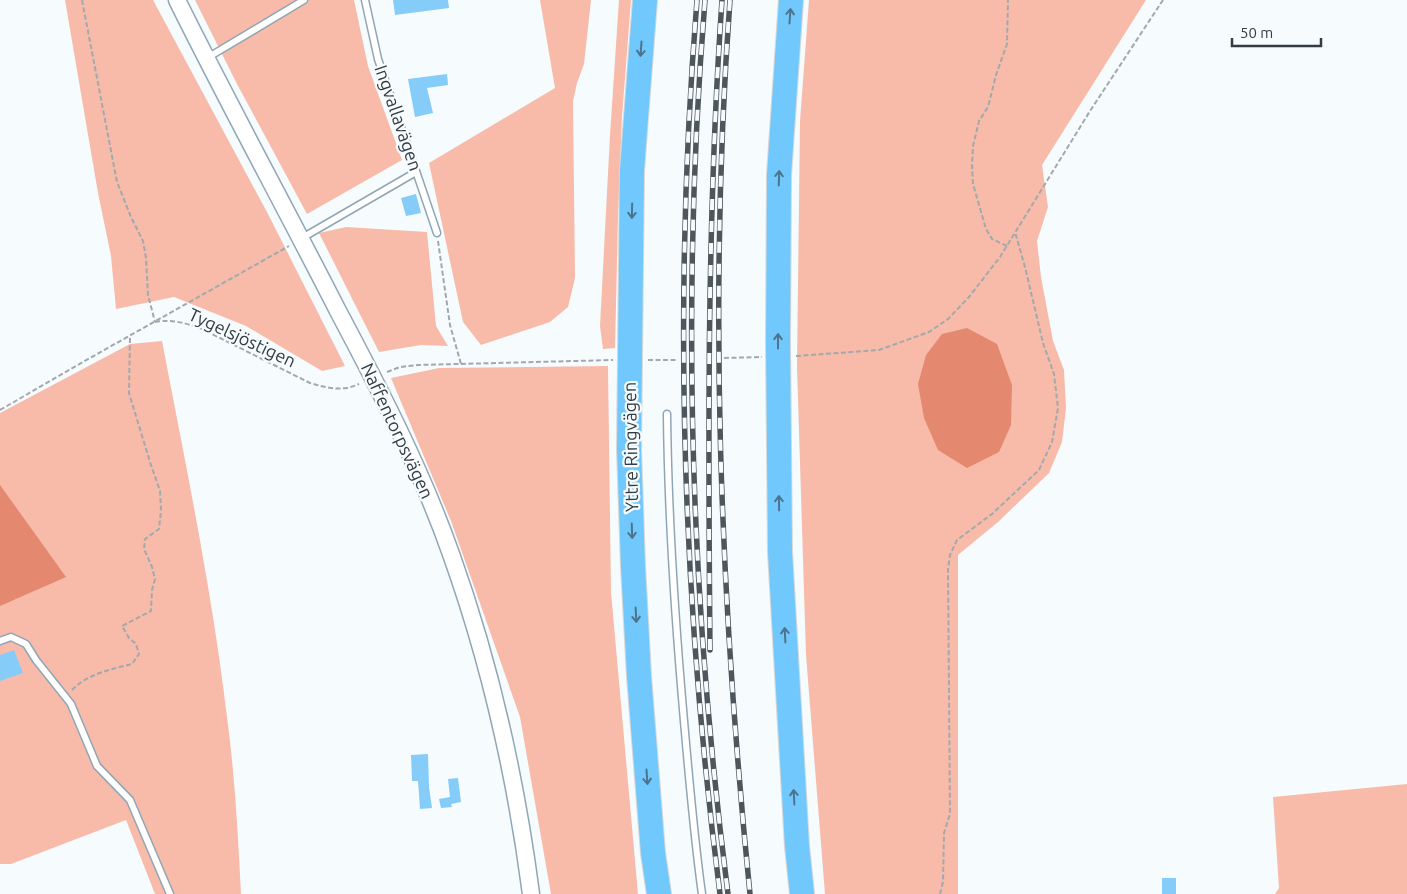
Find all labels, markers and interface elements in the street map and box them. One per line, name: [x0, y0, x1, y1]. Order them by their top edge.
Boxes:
one-way arrow: [785, 8, 794, 24]
scale bar: [1232, 15, 1321, 47]
text: 50 m: [1240, 24, 1273, 41]
one-way arrow: [636, 40, 646, 56]
street label: Ingvallavägen: [372, 62, 426, 173]
one-way arrow: [775, 170, 784, 186]
one-way arrow: [627, 202, 637, 219]
street label: Tygelsjöstigen: [186, 304, 299, 371]
one-way arrow: [773, 333, 783, 349]
street label: Naffentorpsvägen: [358, 360, 438, 502]
street label: Yttre Ringvägen: [619, 382, 641, 512]
one-way arrow: [774, 495, 784, 512]
one-way arrow: [627, 522, 637, 538]
one-way arrow: [631, 607, 640, 623]
one-way arrow: [780, 627, 789, 643]
one-way arrow: [643, 769, 652, 785]
one-way arrow: [789, 789, 798, 805]

